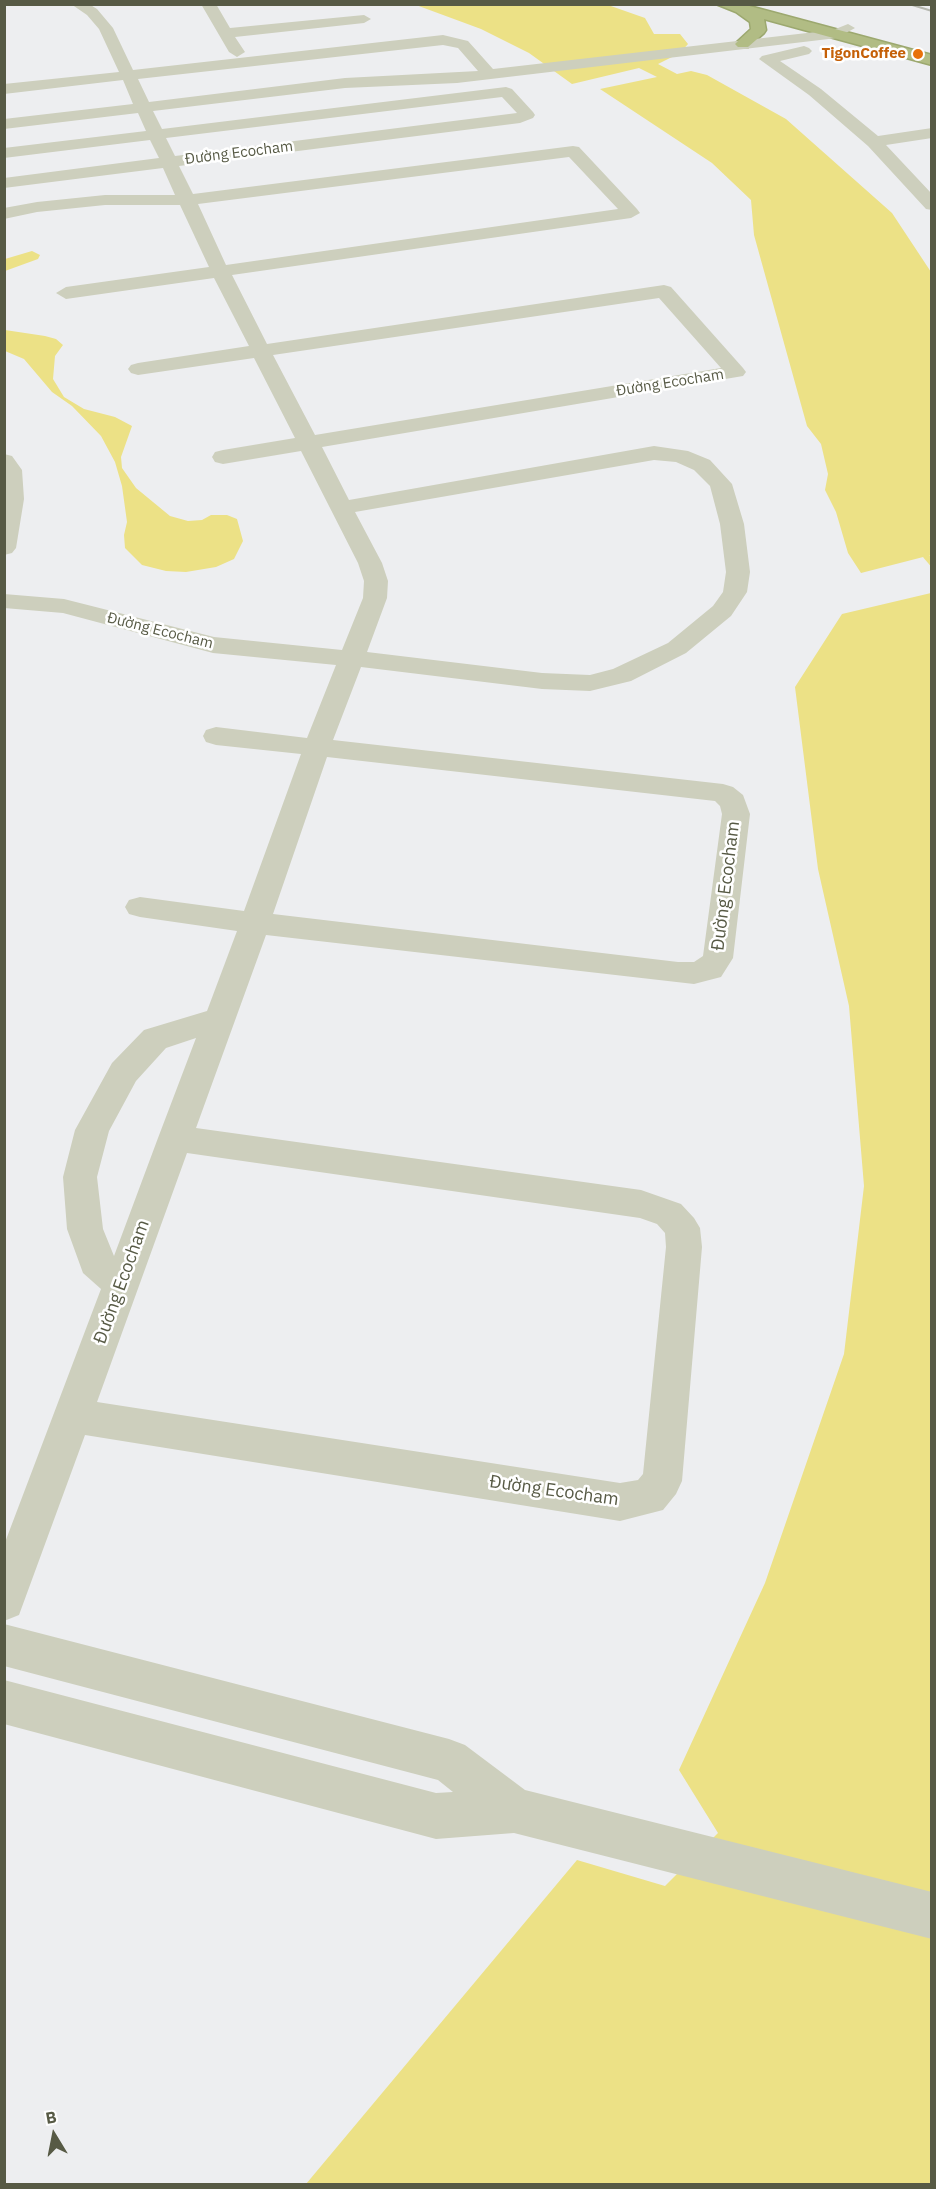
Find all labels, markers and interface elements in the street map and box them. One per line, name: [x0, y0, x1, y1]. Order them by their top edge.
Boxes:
place label: TigonCoffee: [822, 45, 906, 63]
marker: TigonCoffee: [911, 47, 925, 61]
street label: Đường Ecocham: [184, 137, 294, 169]
street label: Đường Ecocham: [615, 366, 725, 400]
street label: Đường Ecocham: [105, 609, 215, 653]
street label: Đường Ecocham: [707, 820, 745, 952]
street label: Đường Ecocham: [90, 1217, 154, 1347]
street label: Đường Ecocham: [488, 1471, 620, 1511]
north arrow: [24, 2105, 84, 2165]
text: B: [44, 2106, 58, 2128]

